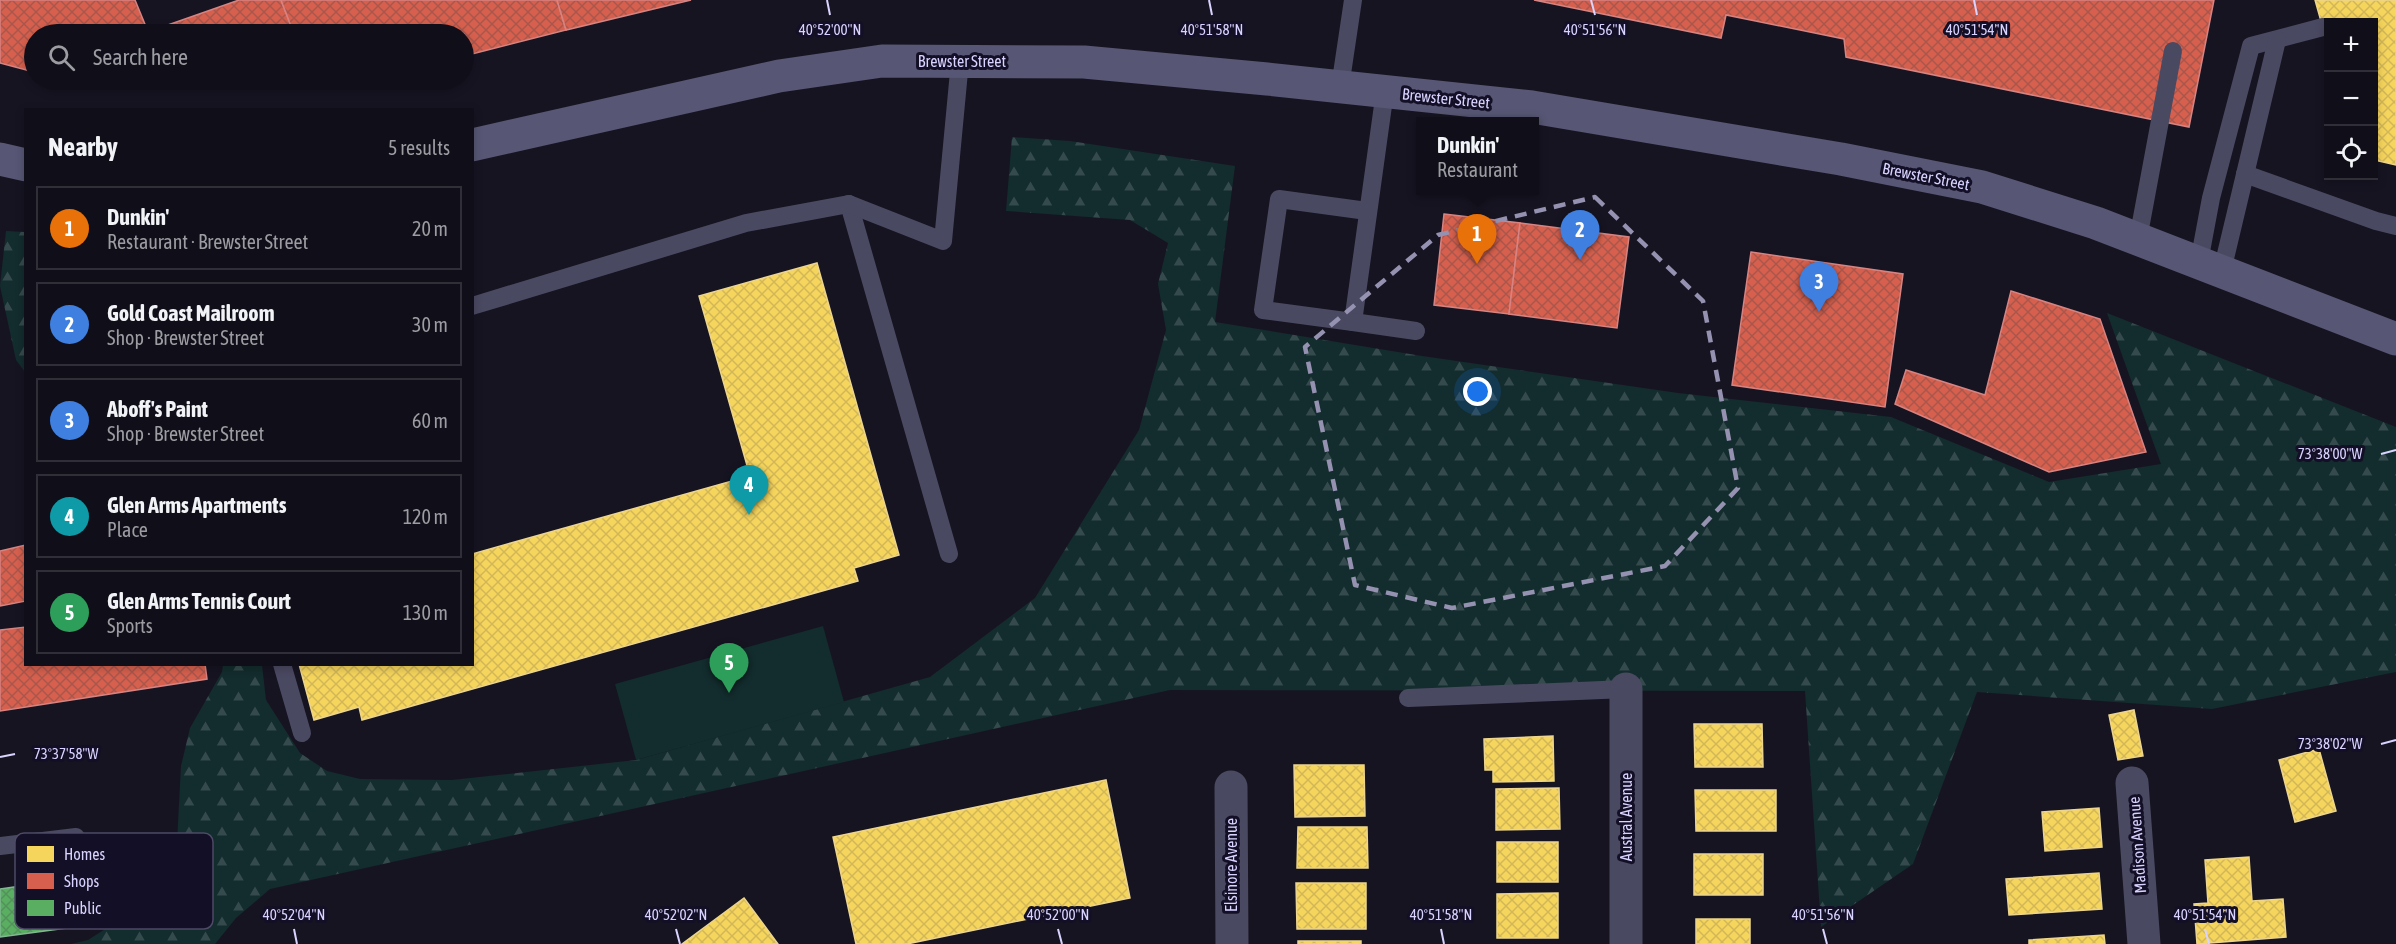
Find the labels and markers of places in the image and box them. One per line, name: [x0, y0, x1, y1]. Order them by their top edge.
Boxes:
pin: 2: [1560, 210, 1600, 260]
pin: 1: [1458, 214, 1496, 264]
pin: 3: [1800, 262, 1838, 312]
pin: 4: [730, 466, 768, 515]
pin: 5: [710, 644, 748, 693]

